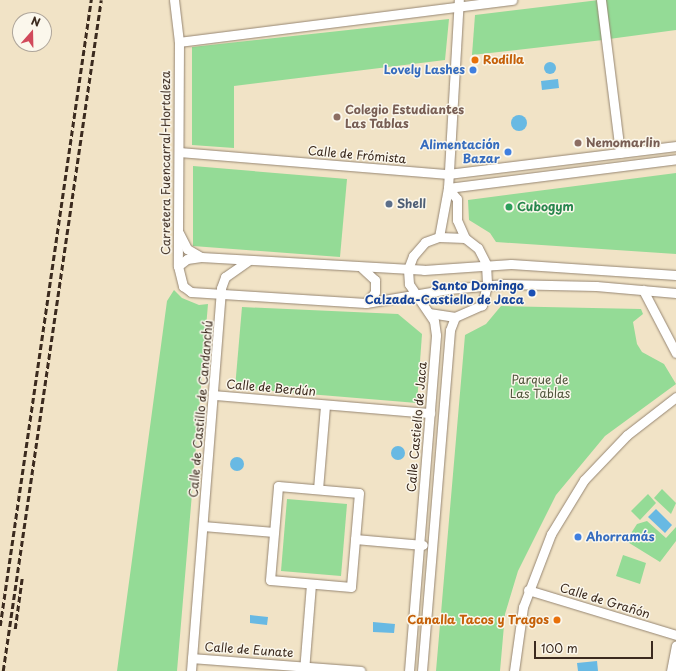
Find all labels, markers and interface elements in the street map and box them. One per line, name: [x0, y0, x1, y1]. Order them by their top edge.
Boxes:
north arrow: [12, 12, 52, 52]
text: N: [29, 12, 43, 31]
place label: Rodilla: [483, 53, 524, 67]
marker: Rodilla: [470, 55, 480, 65]
place label: Lovely Lashes: [384, 63, 465, 77]
marker: Lovely Lashes: [468, 65, 478, 75]
street label: Carretera Fuencarral-Hortaleza: [159, 70, 173, 256]
place label: Colegio Estudiantes Las Tablas: [345, 103, 465, 131]
marker: Colegio Estudiantes Las Tablas: [332, 112, 342, 122]
place label: Nemomarlin: [586, 136, 660, 150]
place label: Alimentación Bazar: [420, 138, 500, 166]
marker: Nemomarlin: [573, 138, 583, 148]
street label: Calle de Frómista: [306, 143, 408, 167]
marker: Alimentación Bazar: [503, 147, 513, 157]
place label: Shell: [397, 197, 426, 211]
marker: Shell: [384, 199, 394, 209]
place label: Cubogym: [517, 200, 574, 214]
marker: Cubogym: [504, 202, 514, 212]
place label: Santo Domingo Calzada-Castiello de Jaca: [363, 279, 524, 307]
marker: Santo Domingo Calzada-Castiello de Jaca: [527, 288, 537, 298]
street label: Calle de Castillo de Candanchú: [186, 318, 216, 500]
street label: Calle Castiello de Jaca: [404, 361, 430, 493]
park label: Parque de Las Tablas: [509, 373, 571, 401]
street label: Calle de Berdún: [225, 377, 317, 399]
place label: Ahorramás: [586, 530, 655, 544]
marker: Ahorramás: [573, 532, 583, 542]
street label: Calle de Grañón: [558, 580, 652, 622]
place label: Canalla Tacos y Tragos: [407, 613, 549, 627]
marker: Canalla Tacos y Tragos: [552, 615, 562, 625]
scale bar: [536, 633, 655, 659]
text: 100 m: [541, 639, 578, 657]
street label: Calle de Eunate: [203, 640, 295, 660]

